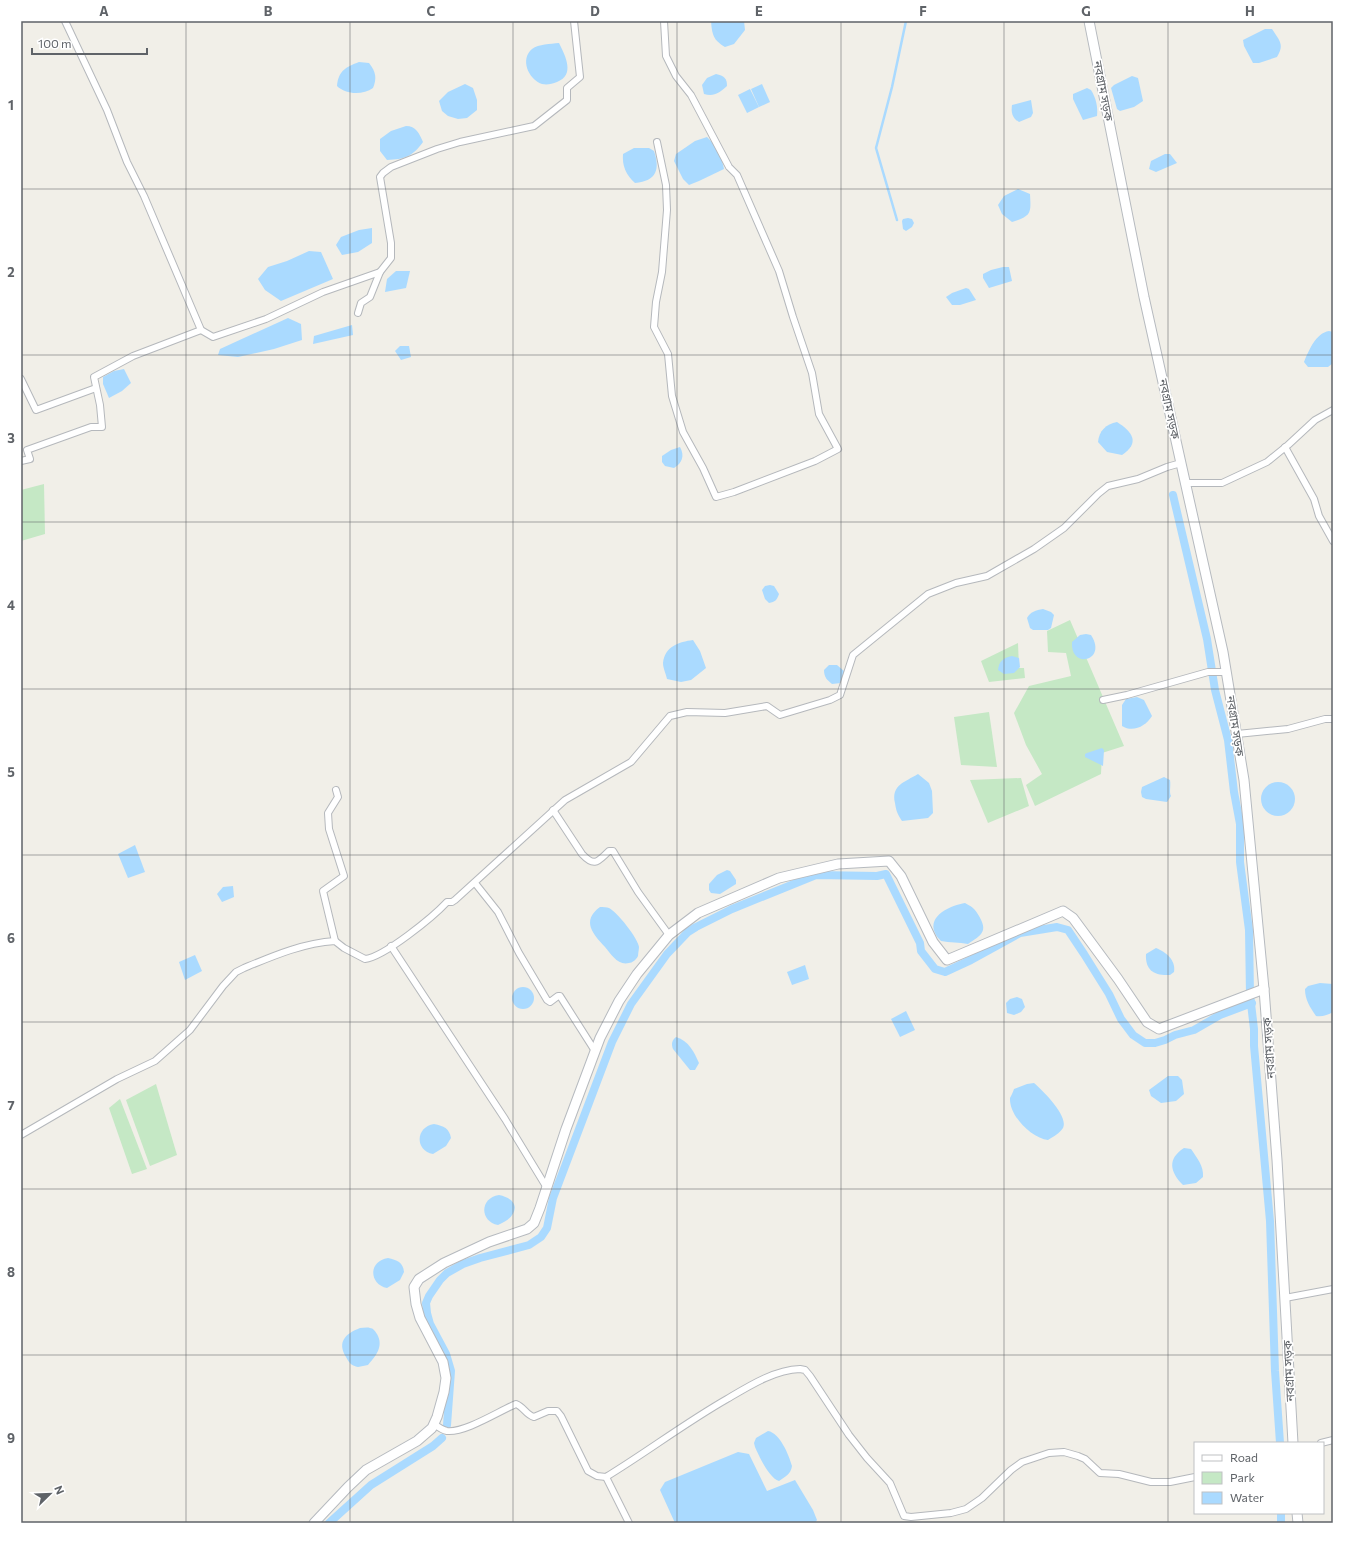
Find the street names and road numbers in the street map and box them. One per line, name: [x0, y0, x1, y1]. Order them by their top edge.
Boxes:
street label: নবগ্রাম সড়ক: [1090, 58, 1117, 123]
street label: নবগ্রাম সড়ক: [1156, 376, 1183, 441]
street label: নবগ্রাম সড়ক: [1223, 694, 1248, 758]
street label: নবগ্রাম সড়ক: [1259, 1017, 1278, 1080]
street label: নবগ্রাম সড়ক: [1279, 1340, 1298, 1403]

